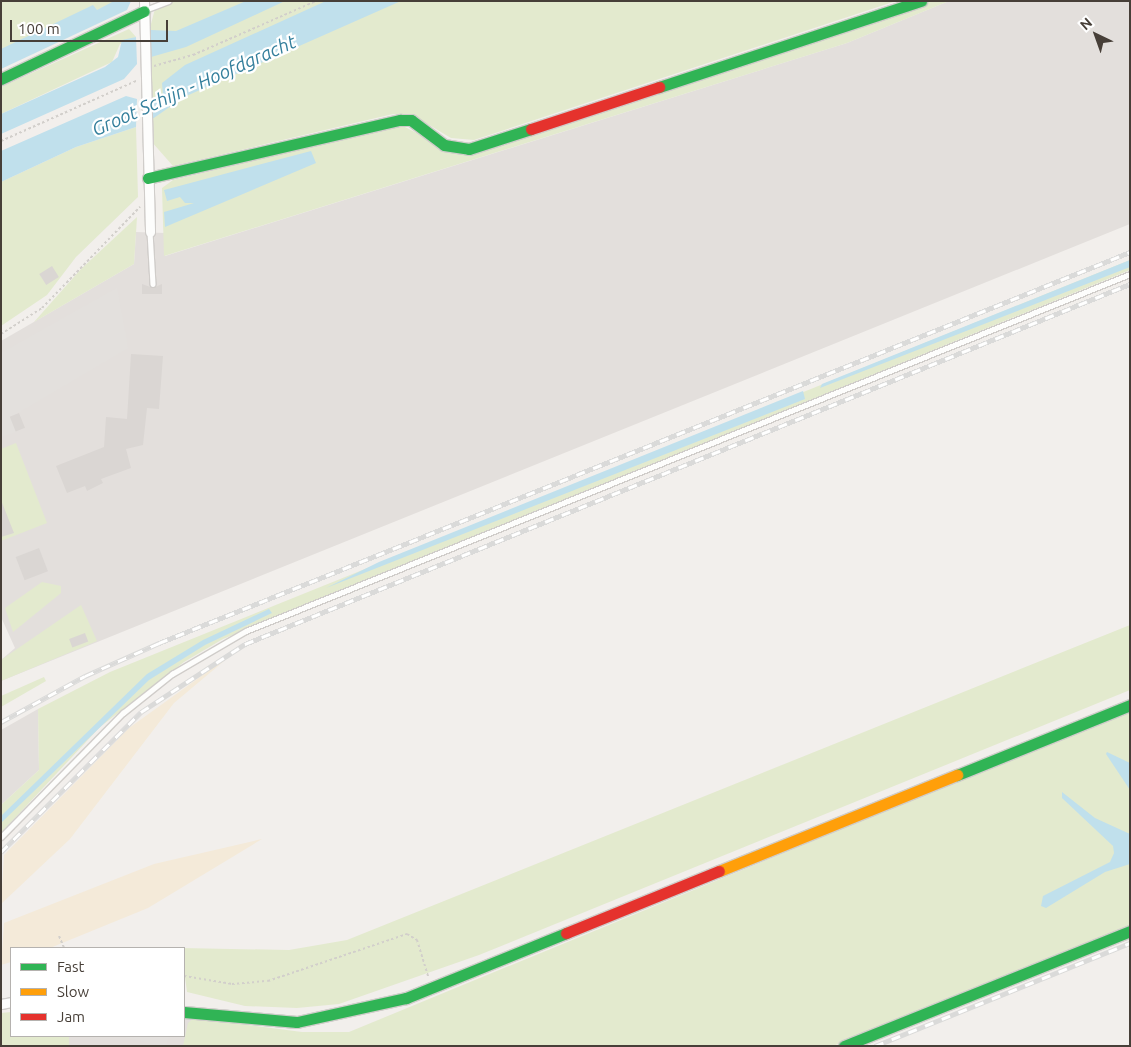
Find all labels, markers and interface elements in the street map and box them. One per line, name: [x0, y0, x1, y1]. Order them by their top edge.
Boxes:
scale bar: [12, 10, 170, 42]
north arrow: [1071, 10, 1121, 60]
text: N: [1077, 14, 1095, 33]
text: 100 m: [18, 20, 60, 37]
water label: Groot Schijn - Hoofdgracht: [88, 31, 300, 141]
legend: [10, 947, 185, 1037]
text: Fast: [57, 958, 84, 975]
text: Slow: [57, 983, 89, 1000]
text: Jam: [57, 1008, 85, 1025]

